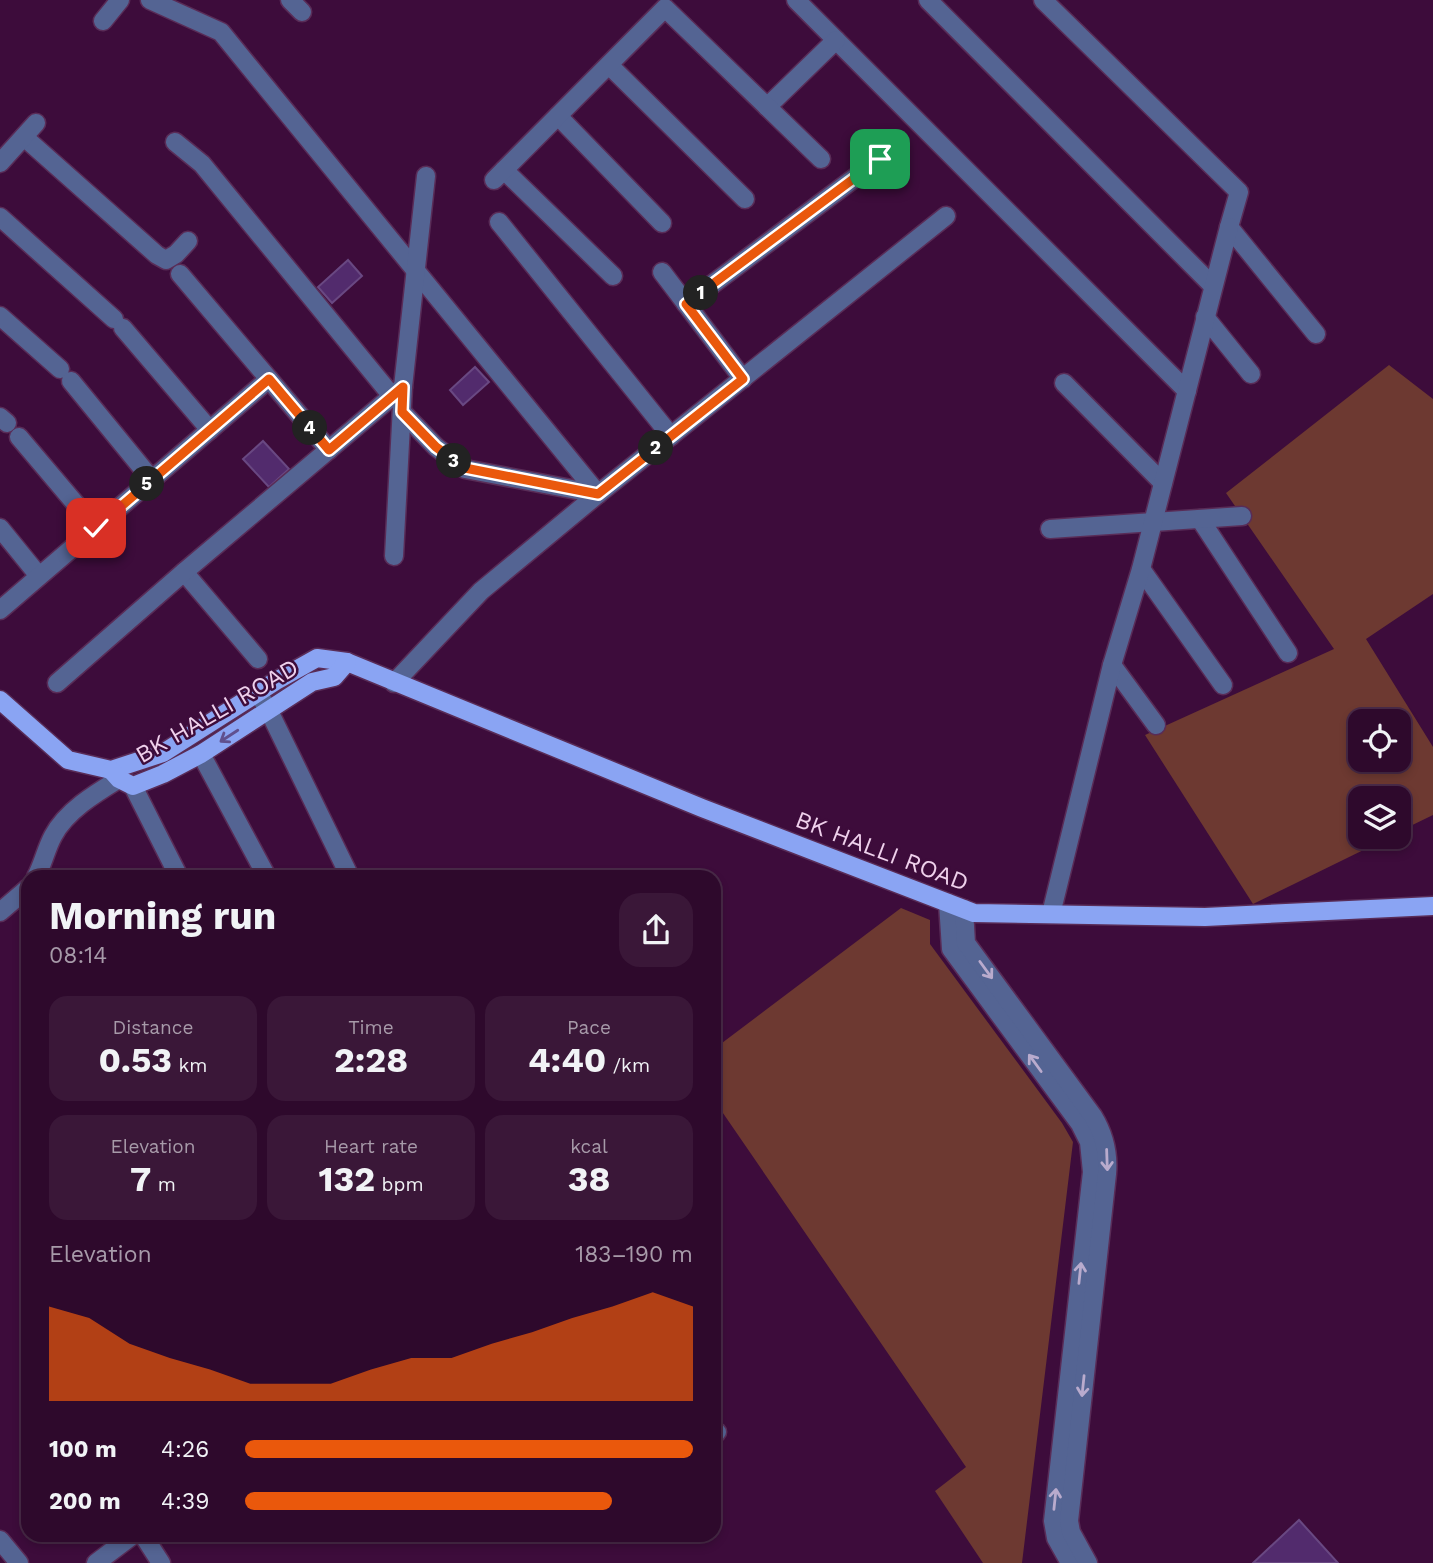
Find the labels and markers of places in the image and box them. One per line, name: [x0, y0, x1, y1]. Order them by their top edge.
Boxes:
pin: [850, 129, 910, 189]
pin: 1: [684, 276, 718, 310]
pin: 4: [292, 410, 328, 446]
pin: 2: [638, 430, 674, 466]
pin: 3: [436, 444, 472, 478]
pin: 5: [130, 466, 164, 502]
pin: [66, 498, 126, 558]

